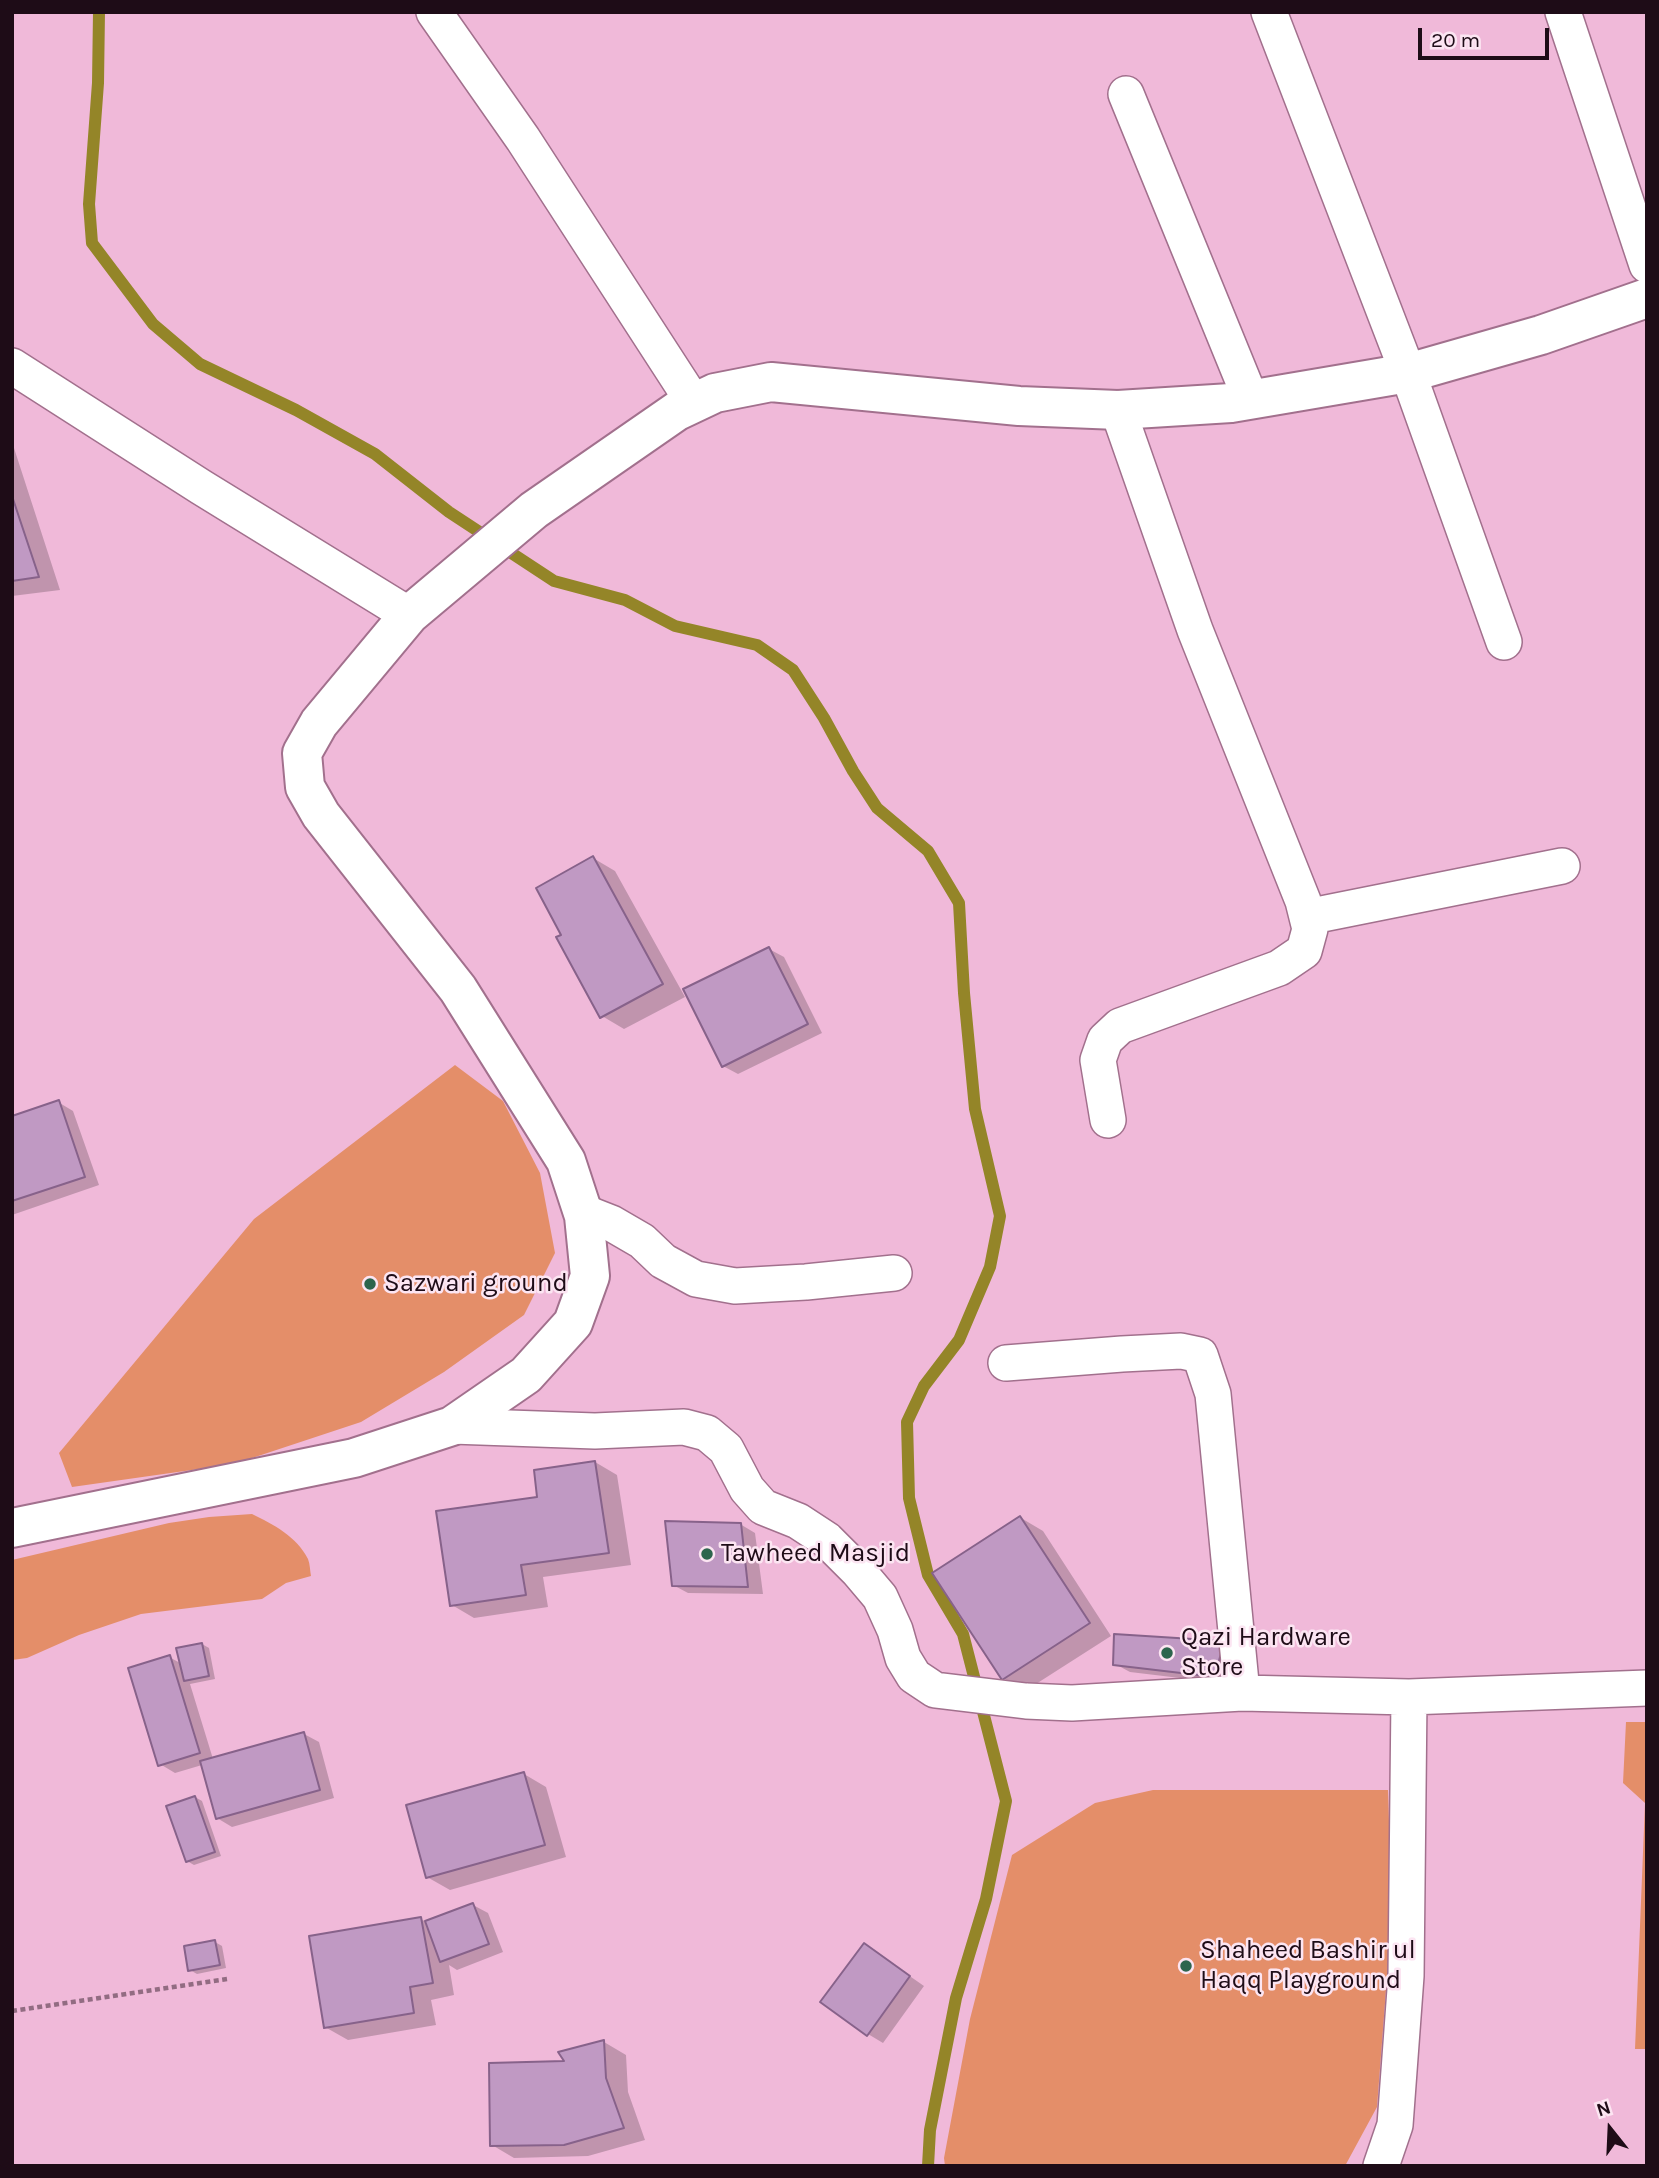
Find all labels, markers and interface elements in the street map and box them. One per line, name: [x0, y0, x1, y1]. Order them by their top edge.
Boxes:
scale bar: [1421, 14, 1552, 58]
text: 20 m: [1431, 28, 1480, 52]
place label: Sazwari ground: [384, 1268, 568, 1300]
marker: Sazwari ground: [362, 1276, 378, 1292]
place label: Tawheed Masjid: [721, 1538, 910, 1570]
marker: Tawheed Masjid: [699, 1546, 715, 1562]
place label: Qazi Hardware Store: [1181, 1622, 1351, 1684]
marker: Qazi Hardware Store: [1159, 1645, 1175, 1661]
place label: Shaheed Bashir ul Haqq Playground: [1200, 1935, 1416, 1996]
marker: Shaheed Bashir ul Haqq Playground: [1178, 1958, 1194, 1974]
north arrow: [1575, 2094, 1645, 2164]
text: N: [1594, 2096, 1613, 2122]

